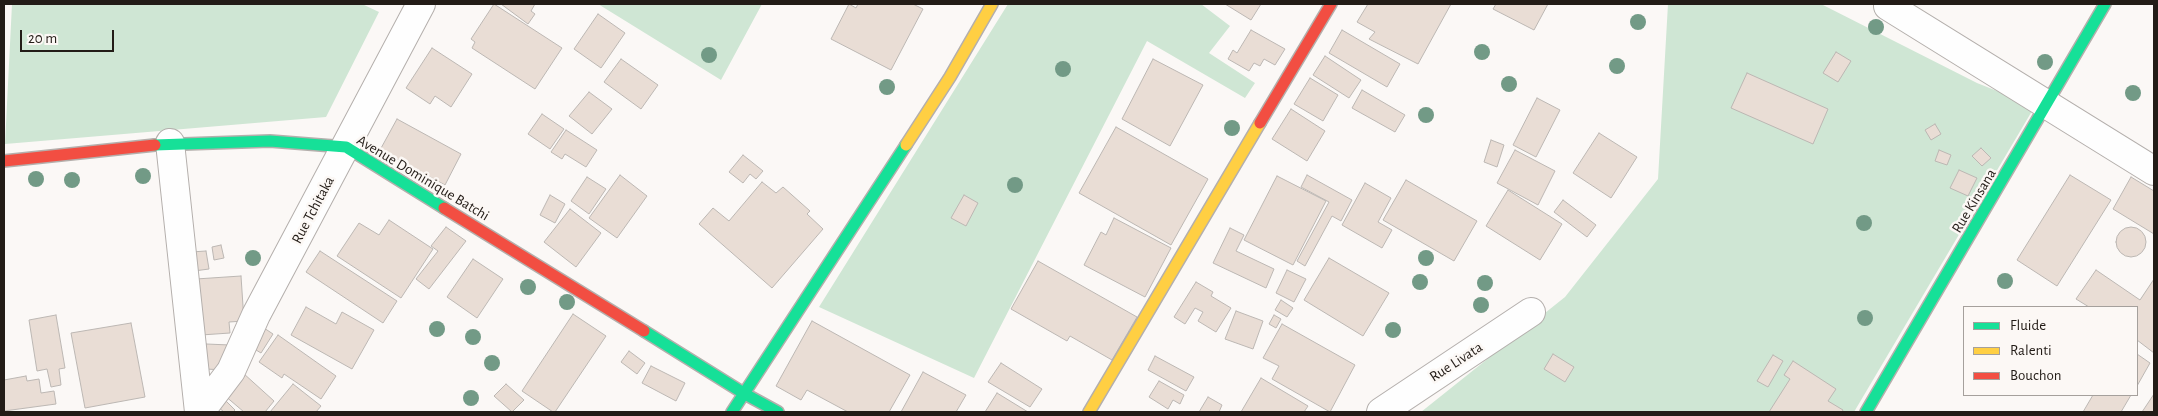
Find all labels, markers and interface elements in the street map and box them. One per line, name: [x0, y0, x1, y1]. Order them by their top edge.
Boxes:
scale bar: [22, 20, 116, 52]
text: 20 m: [28, 31, 57, 46]
street label: Avenue Dominique Batchi: [353, 131, 493, 225]
street label: Rue Kinsana: [1948, 166, 2000, 236]
street label: Rue Tchitaka: [288, 173, 338, 247]
legend: [1963, 306, 2138, 396]
text: Fluide: [2010, 318, 2046, 333]
street label: Rue Livata: [1426, 338, 1486, 386]
text: Ralenti: [2010, 343, 2052, 358]
text: Bouchon: [2010, 368, 2061, 383]

